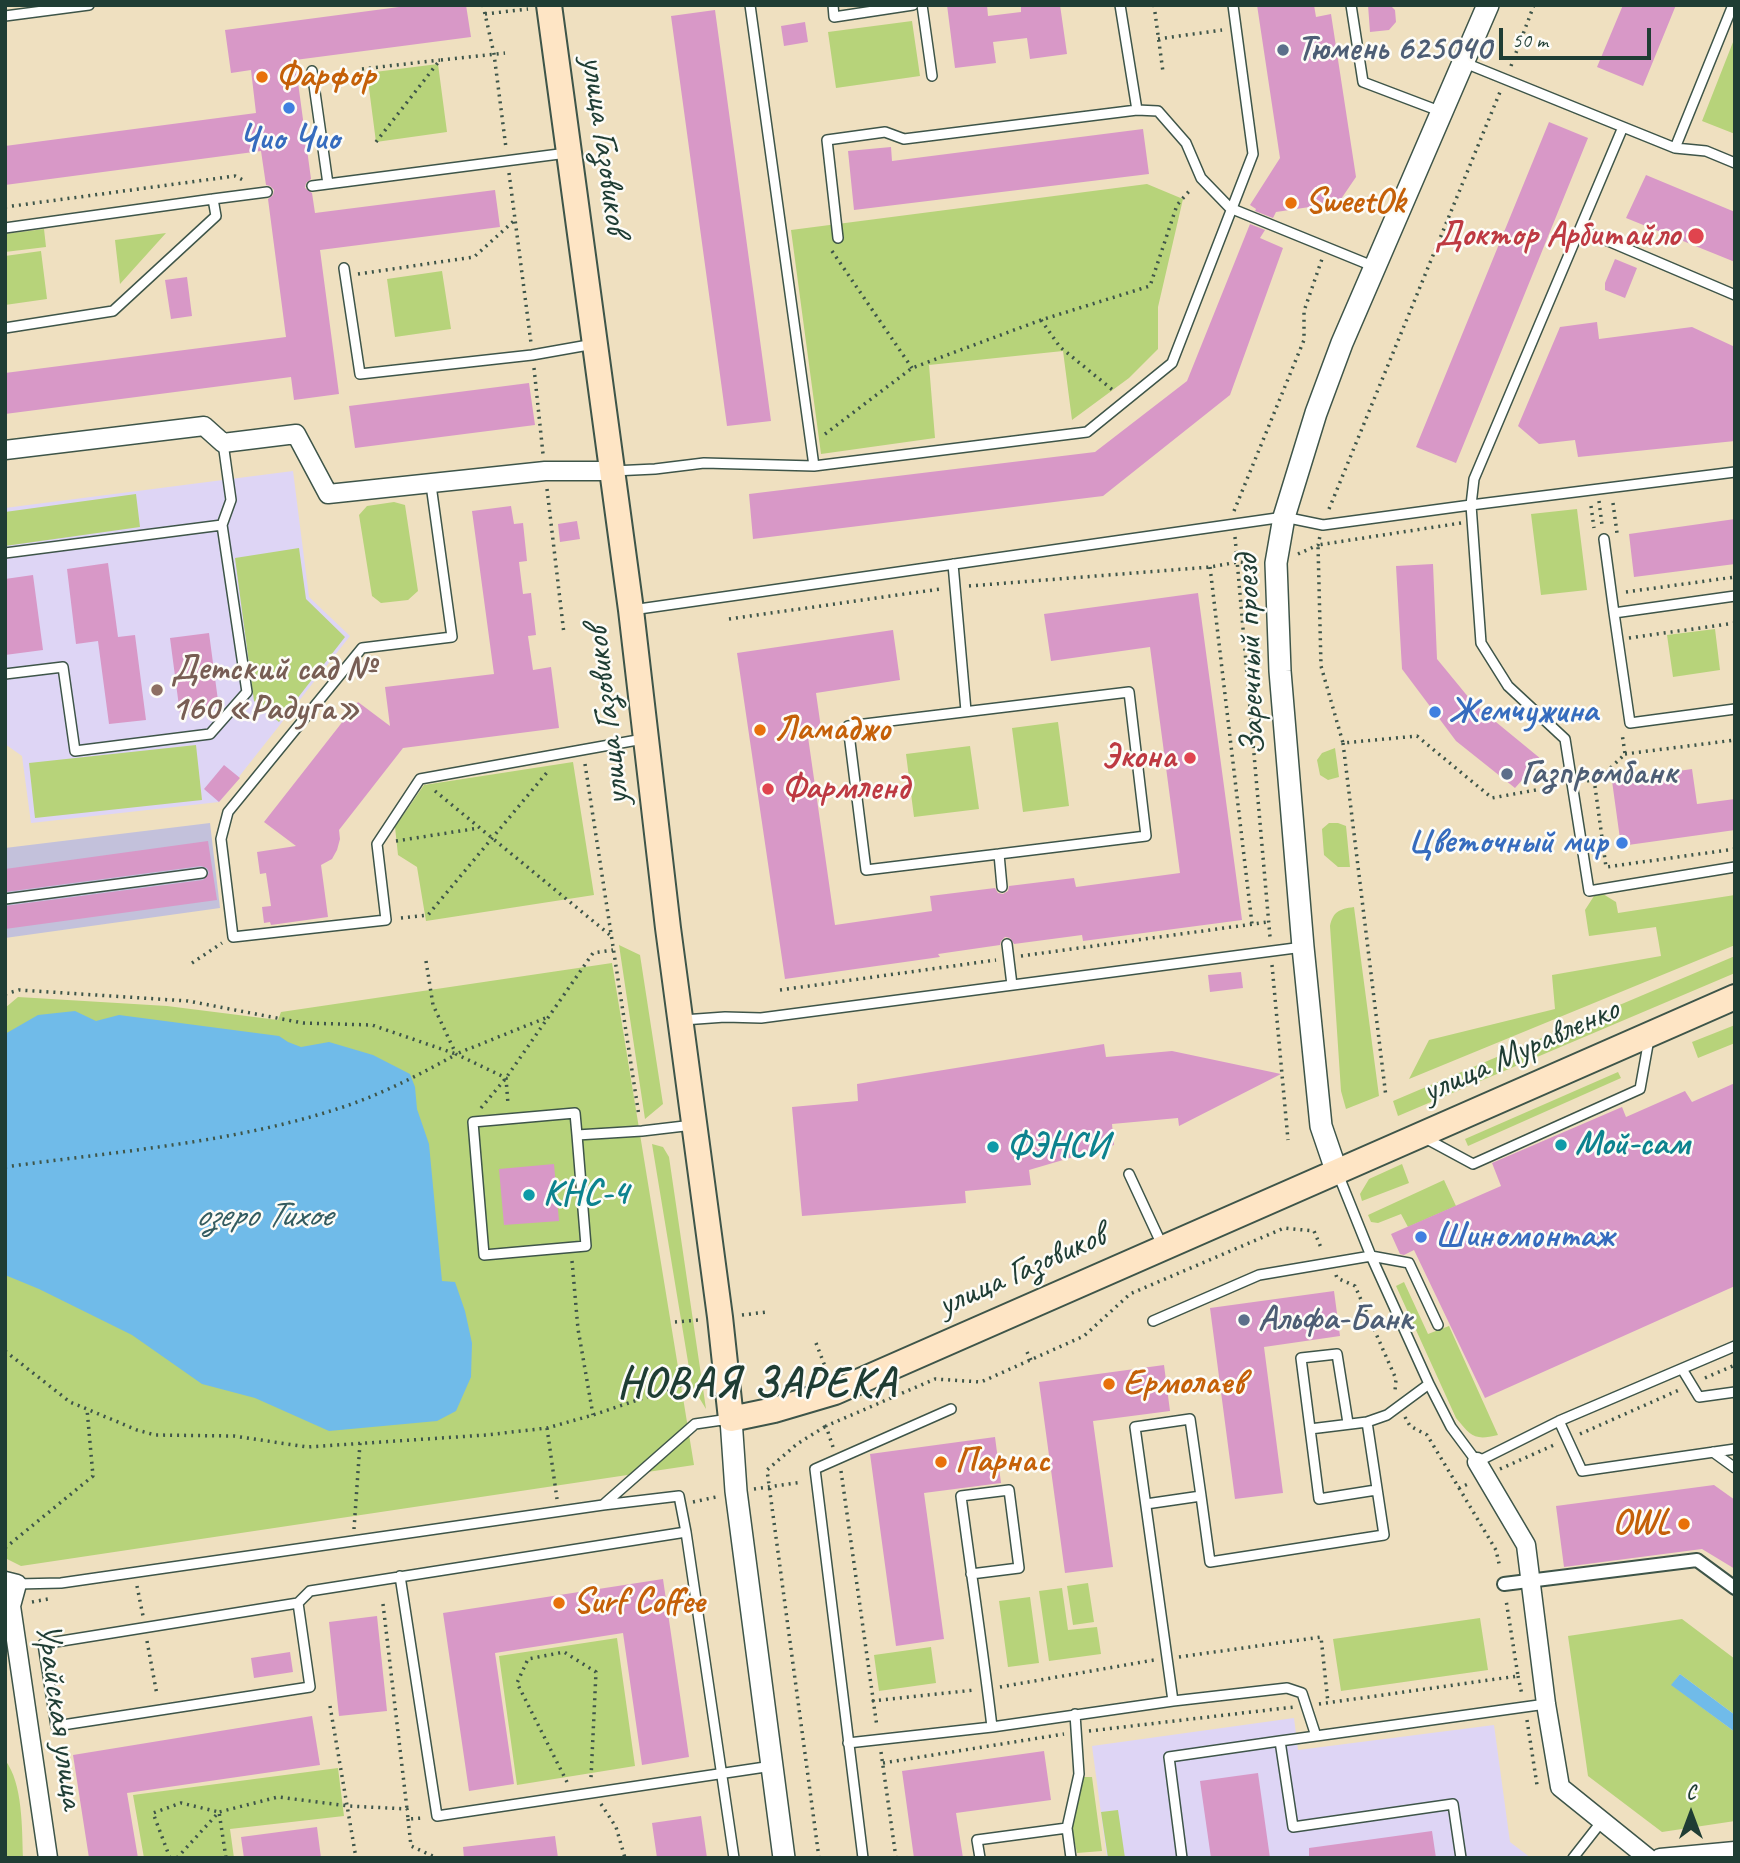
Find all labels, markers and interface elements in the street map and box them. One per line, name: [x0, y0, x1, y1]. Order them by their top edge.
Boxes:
scale bar: [1502, 14, 1654, 58]
text: 50 m: [1512, 27, 1548, 53]
place label: Тюмень 625040: [1297, 29, 1491, 71]
marker: Тюмень 625040: [1275, 42, 1291, 58]
street label: улица Газовиков: [571, 53, 637, 237]
place label: Фарфор: [276, 56, 376, 98]
marker: Фарфор: [254, 69, 270, 85]
marker: Чио Чио: [281, 100, 297, 116]
place label: Чио Чио: [238, 119, 340, 161]
place label: SweetOk: [1305, 182, 1405, 224]
marker: SweetOk: [1283, 195, 1299, 211]
place label: Доктор Арбитайло: [1435, 215, 1680, 257]
marker: Доктор Арбитайло: [1686, 226, 1706, 246]
street label: Заречный проезд: [1227, 554, 1275, 756]
street label: улица Газовиков: [576, 624, 640, 808]
place label: Детский сад № 160 «Радуга»: [171, 649, 374, 731]
marker: Детский сад № 160 «Радуга»: [149, 682, 165, 698]
place label: Жемчужина: [1449, 691, 1598, 733]
marker: Жемчужина: [1427, 704, 1443, 720]
place label: Ламаджо: [774, 709, 890, 751]
marker: Ламаджо: [752, 722, 768, 738]
place label: Экона: [1101, 737, 1176, 779]
marker: Экона: [1182, 750, 1198, 766]
place label: Газпромбанк: [1521, 753, 1677, 795]
marker: Газпромбанк: [1499, 766, 1515, 782]
place label: Фармленд: [782, 768, 909, 810]
marker: Фармленд: [760, 781, 776, 797]
place label: Цветочный мир: [1408, 822, 1608, 864]
marker: Цветочный мир: [1614, 835, 1630, 851]
street label: улица Муравленко: [1416, 989, 1626, 1113]
place label: Мой-сам: [1575, 1124, 1690, 1166]
place label: ФЭНСИ: [1007, 1126, 1108, 1168]
marker: Мой-сам: [1553, 1137, 1569, 1153]
marker: ФЭНСИ: [985, 1139, 1001, 1155]
place label: КНС-4: [543, 1174, 628, 1216]
marker: КНС-4: [521, 1187, 537, 1203]
water label: озеро Тихое: [195, 1194, 331, 1238]
street label: улица Газовиков: [931, 1215, 1113, 1327]
place label: Шиномонтаж: [1435, 1216, 1614, 1258]
marker: Шиномонтаж: [1413, 1229, 1429, 1245]
place label: Альфа-Банк: [1258, 1299, 1413, 1341]
marker: Альфа-Банк: [1236, 1312, 1252, 1328]
district label: НОВАЯ ЗАРЕКА: [612, 1360, 902, 1410]
place label: Ермолаев: [1123, 1363, 1245, 1405]
marker: Ермолаев: [1101, 1376, 1117, 1392]
place label: Парнас: [955, 1441, 1050, 1483]
marker: Парнас: [933, 1454, 949, 1470]
place label: OWL: [1613, 1503, 1670, 1545]
marker: OWL: [1676, 1516, 1692, 1532]
place label: Surf Coffee: [573, 1582, 704, 1624]
marker: Surf Coffee: [551, 1595, 567, 1611]
street label: Урайская улица: [25, 1620, 93, 1812]
north arrow: [1656, 1779, 1726, 1849]
text: С: [1686, 1781, 1696, 1805]

